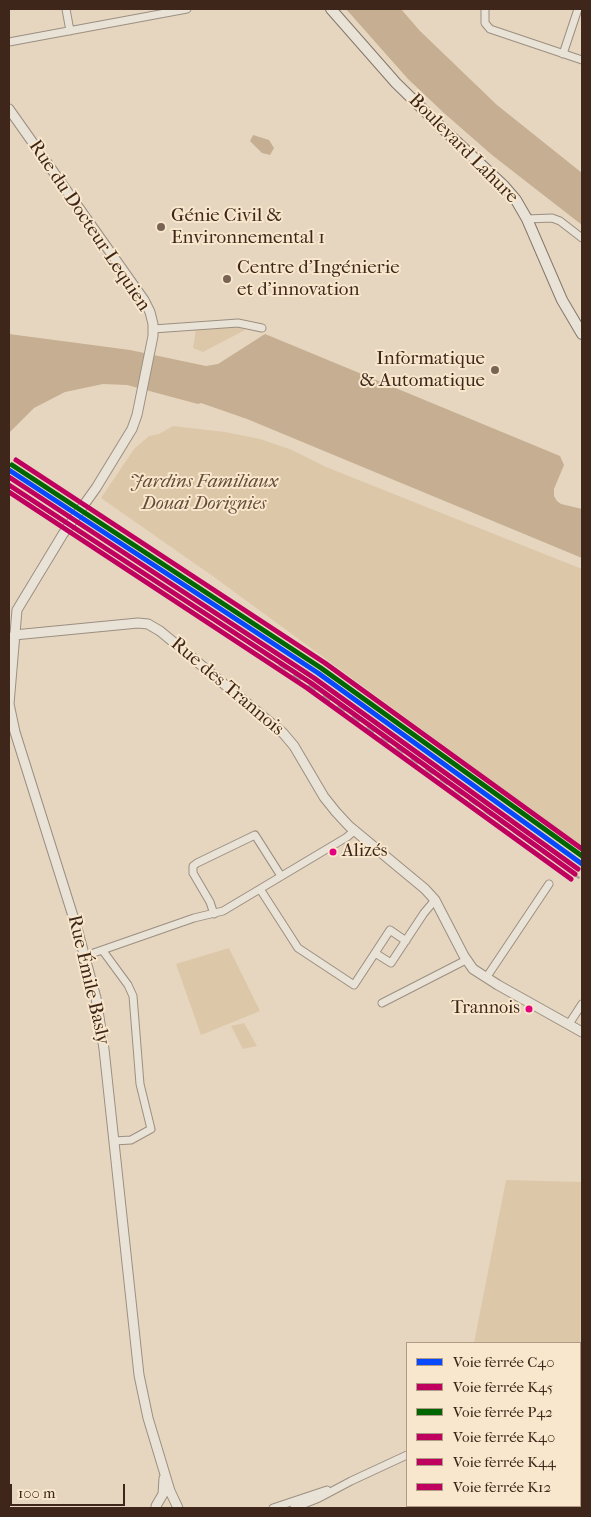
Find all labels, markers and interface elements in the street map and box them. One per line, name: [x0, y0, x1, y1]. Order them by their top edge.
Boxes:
street label: Boulevard Lahure: [403, 89, 523, 209]
street label: Rue du Docteur Lequien: [23, 136, 155, 316]
place label: Génie Civil & Environnemental 1: [171, 205, 325, 249]
marker: Génie Civil & Environnemental 1: [155, 221, 167, 233]
place label: Centre d'Ingénierie et d'innovation: [237, 257, 400, 301]
marker: Centre d'Ingénierie et d'innovation: [221, 273, 233, 285]
place label: Informatique & Automatique: [359, 348, 485, 392]
marker: Informatique & Automatique: [489, 364, 501, 376]
park label: Jardins Familiaux Douai Dorignies: [130, 471, 278, 515]
street label: Rue des Trannois: [166, 633, 288, 741]
place label: Alizés: [342, 841, 387, 863]
marker: Alizés: [328, 847, 338, 857]
street label: Rue Émile Basly: [62, 913, 114, 1047]
place label: Trannois: [451, 998, 520, 1020]
marker: Trannois: [524, 1004, 534, 1014]
legend: [406, 1342, 581, 1507]
text: Voie ferrée C40: [453, 1353, 554, 1371]
text: Voie ferrée K45: [453, 1378, 553, 1396]
text: Voie ferrée P42: [453, 1403, 553, 1421]
text: Voie ferrée K40: [453, 1428, 555, 1446]
text: Voie ferrée K44: [453, 1453, 556, 1471]
scale bar: [12, 1474, 128, 1506]
text: Voie ferrée K12: [453, 1478, 551, 1496]
text: 100 m: [18, 1484, 56, 1502]

